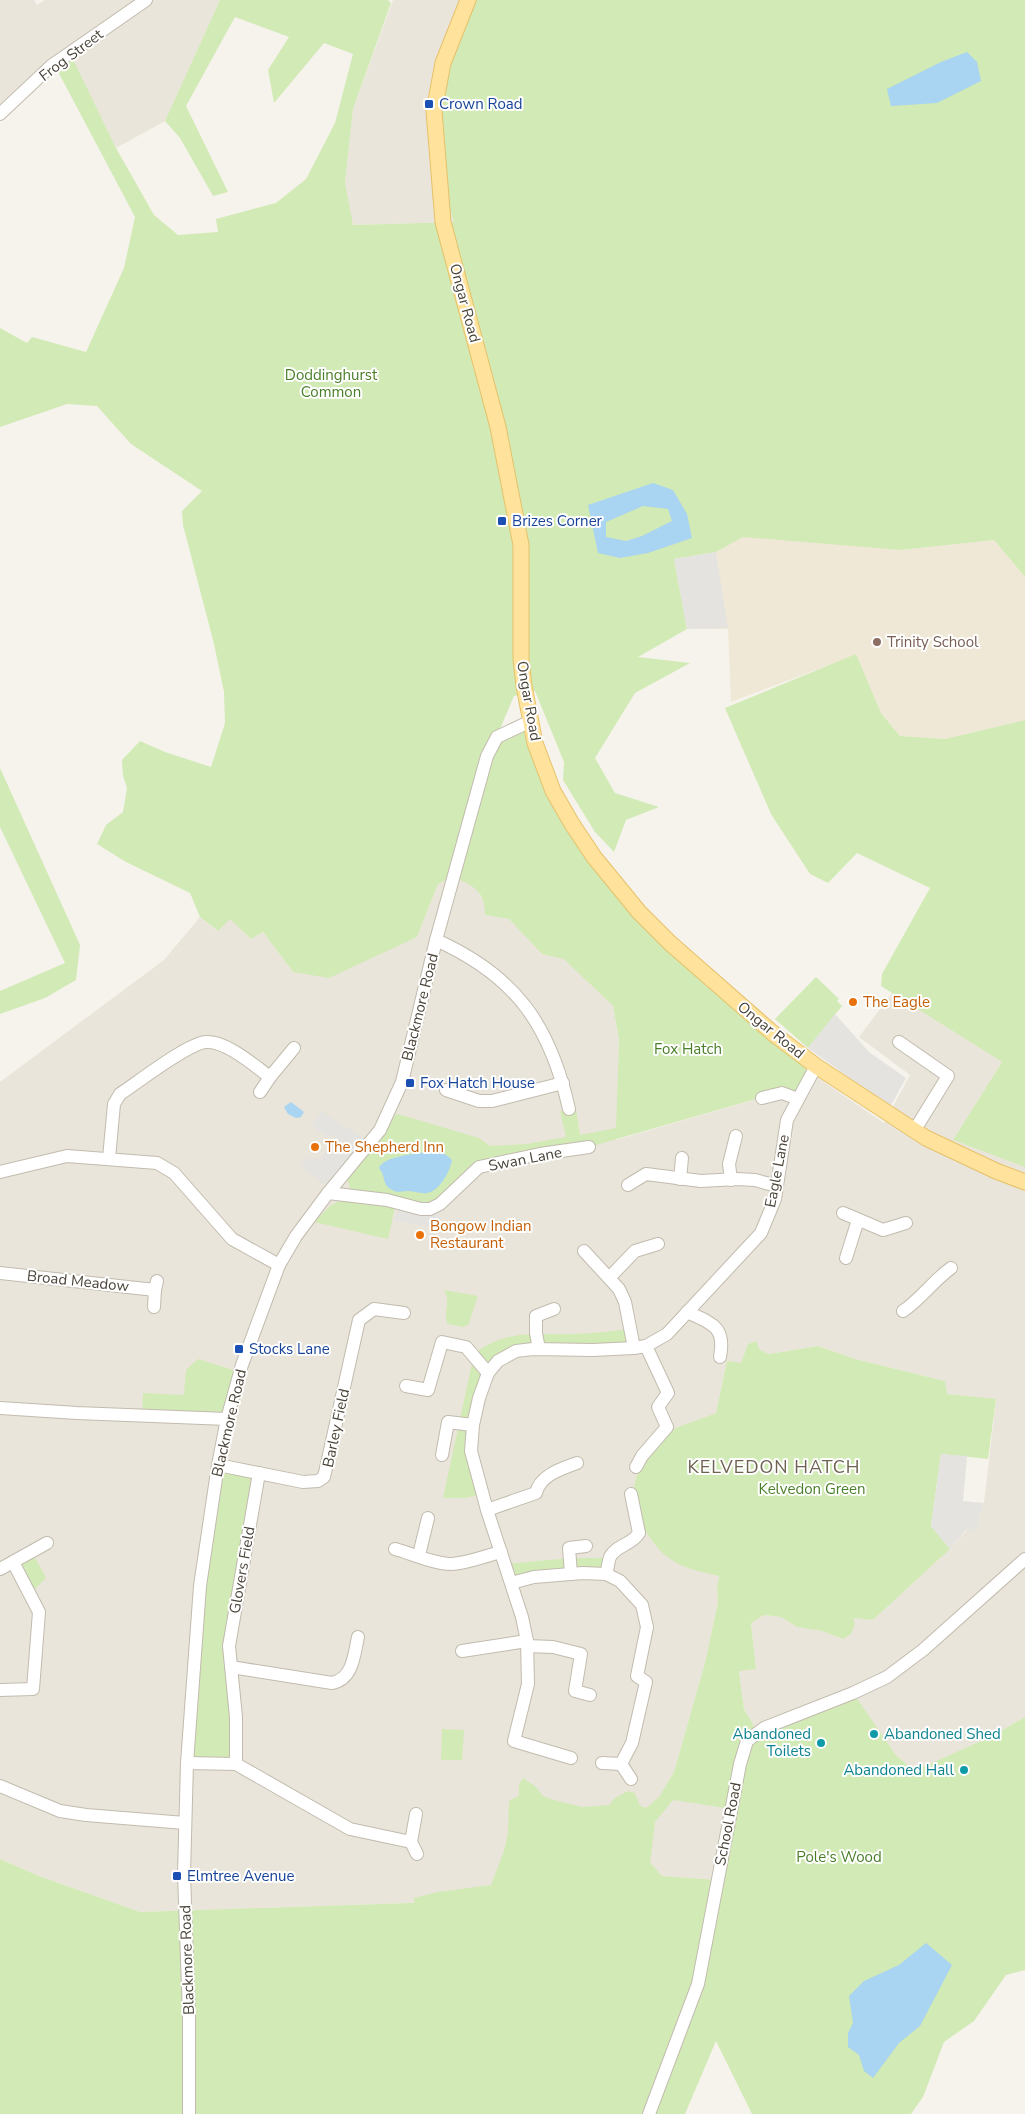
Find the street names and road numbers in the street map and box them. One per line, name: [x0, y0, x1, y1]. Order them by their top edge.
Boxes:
street label: Frog Street: [35, 24, 108, 86]
street label: Ongar Road: [445, 261, 485, 345]
street label: Ongar Road: [512, 659, 546, 743]
street label: Blackmore Road: [397, 951, 443, 1063]
street label: Ongar Road: [733, 997, 809, 1063]
street label: Eagle Lane: [760, 1133, 794, 1209]
street label: Swan Lane: [487, 1142, 563, 1176]
street label: Broad Meadow: [26, 1266, 130, 1296]
street label: Blackmore Road: [207, 1367, 251, 1479]
street label: Barley Field: [318, 1387, 354, 1469]
street label: Glovers Field: [224, 1525, 260, 1615]
street label: School Road: [710, 1781, 746, 1867]
street label: Blackmore Road: [175, 1905, 199, 2015]

